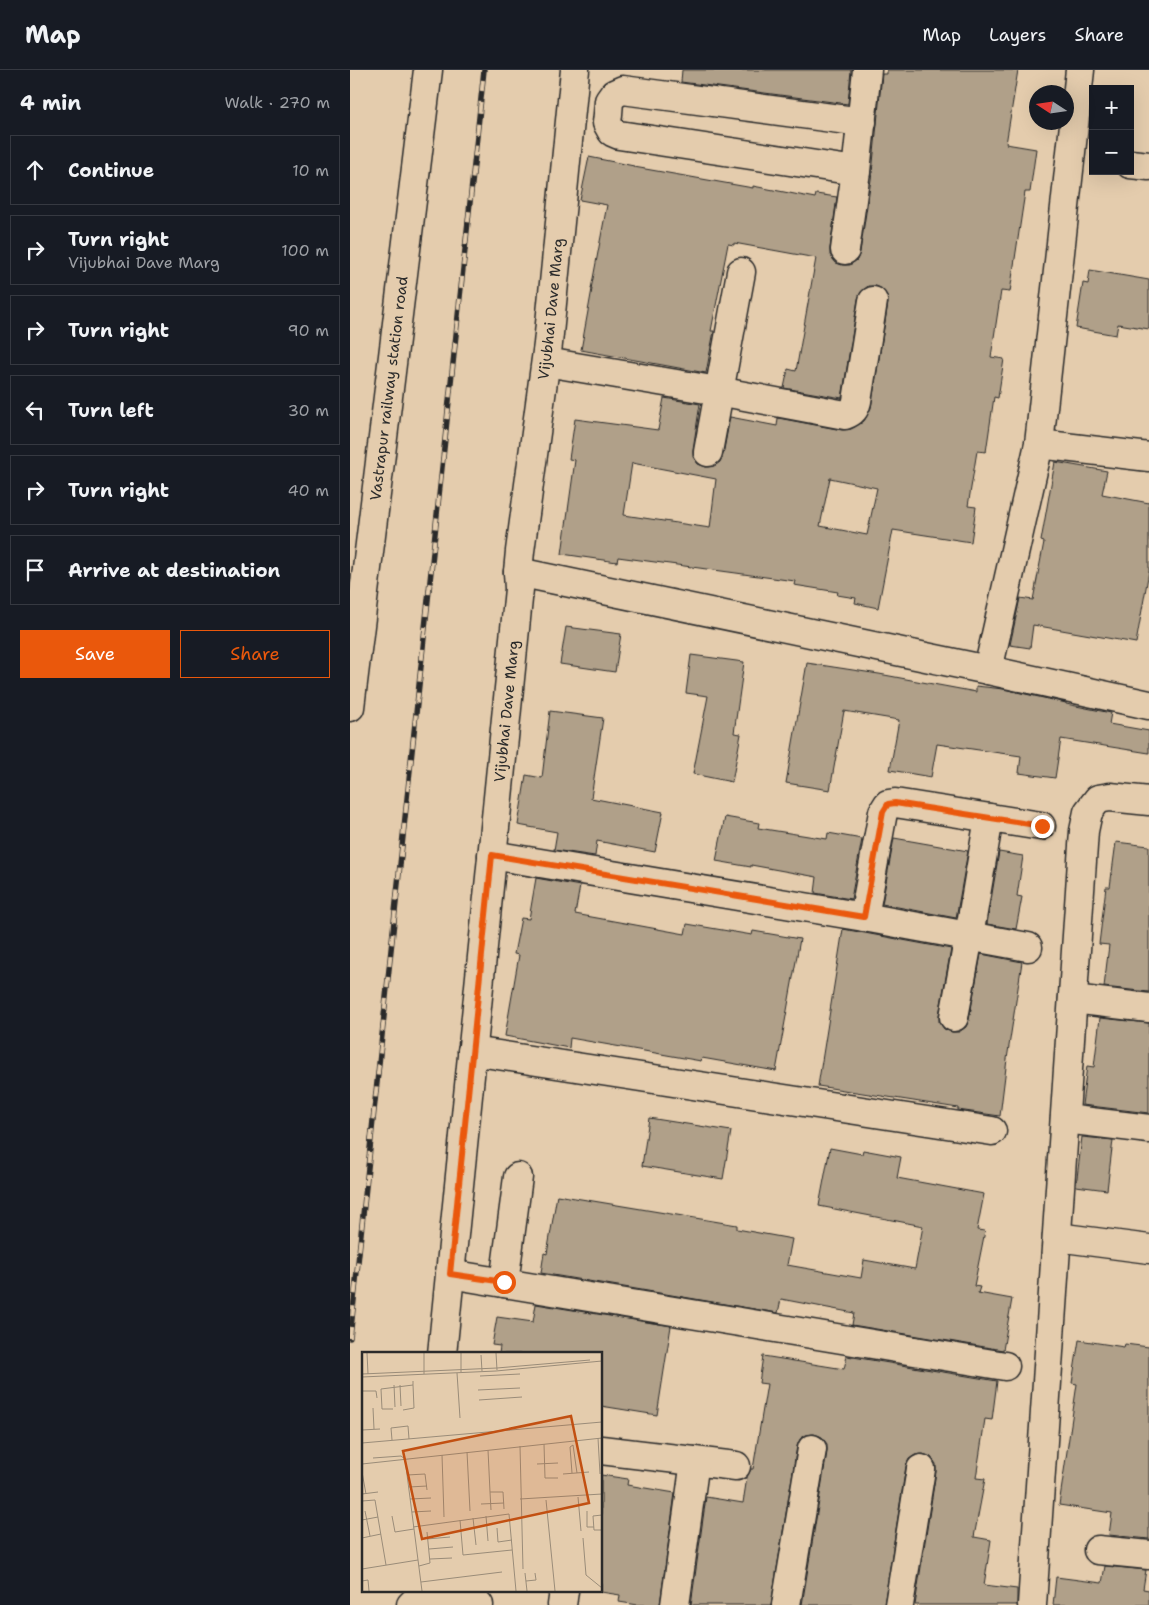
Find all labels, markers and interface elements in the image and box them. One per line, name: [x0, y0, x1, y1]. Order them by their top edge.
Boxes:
text: Map: [25, 19, 81, 51]
text: Map: [923, 23, 961, 47]
text: Layers: [989, 23, 1046, 47]
text: Share: [1074, 23, 1124, 47]
north arrow: [1029, 85, 1074, 130]
map controls: [1089, 85, 1134, 175]
button: +: [1089, 85, 1134, 130]
text: 4 min: [20, 89, 81, 117]
text: Walk · 270 m: [225, 92, 330, 113]
button: −: [1089, 130, 1134, 175]
icon: ahead: [21, 156, 49, 184]
text: Continue: [68, 158, 154, 183]
text: 10 m: [292, 160, 329, 181]
text: Turn right: [68, 227, 169, 252]
icon: right: [21, 236, 49, 264]
street label: Vijubhai Dave Marg: [533, 237, 568, 381]
text: 100 m: [281, 240, 329, 261]
text: Vijubhai Dave Marg: [68, 252, 220, 273]
street label: Vastrapur railway station road: [365, 274, 413, 502]
icon: right: [21, 316, 49, 344]
text: Turn right: [68, 318, 169, 343]
text: 90 m: [288, 320, 329, 341]
icon: left: [21, 396, 49, 424]
text: Turn left: [68, 398, 154, 423]
text: 30 m: [288, 400, 329, 421]
icon: right: [21, 476, 49, 504]
text: Turn right: [68, 478, 169, 503]
text: 40 m: [287, 480, 329, 501]
icon: arrive: [21, 556, 49, 584]
text: Arrive at destination: [68, 558, 280, 583]
button: Save: [20, 630, 170, 678]
button: Share: [180, 630, 330, 678]
street label: Vijubhai Dave Marg: [490, 639, 524, 783]
route end: [1031, 815, 1054, 838]
route start: [493, 1271, 516, 1294]
inset map: [362, 1352, 602, 1592]

